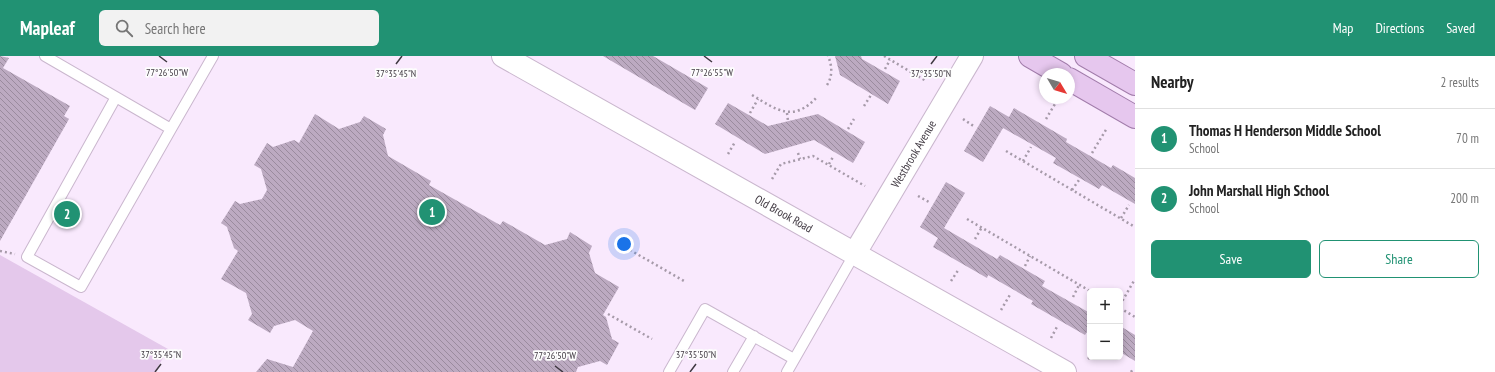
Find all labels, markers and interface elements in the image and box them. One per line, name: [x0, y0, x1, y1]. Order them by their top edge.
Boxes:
search box: [99, 10, 379, 46]
text: Mapleaf: [20, 16, 75, 40]
icon: search: [113, 17, 135, 39]
text: Search here: [145, 19, 206, 38]
text: Map: [1333, 19, 1353, 37]
text: Directions: [1375, 19, 1424, 37]
text: Saved: [1446, 19, 1475, 37]
text: 77°26'50"W: [146, 66, 188, 79]
text: 77°26'55"W: [691, 66, 733, 79]
text: 37°35'45"N: [376, 67, 416, 80]
text: 37°35'50"N: [911, 67, 951, 80]
north arrow: [1039, 68, 1075, 104]
text: Nearby: [1151, 71, 1194, 93]
text: 2 results: [1440, 74, 1479, 91]
street label: Westbrook Avenue: [887, 117, 939, 190]
text: Thomas H Henderson Middle School: [1189, 121, 1381, 140]
text: 1: [1161, 130, 1167, 147]
text: 70 m: [1456, 130, 1479, 147]
text: School: [1189, 140, 1219, 157]
text: John Marshall High School: [1189, 181, 1329, 200]
text: 2: [1161, 190, 1167, 207]
text: 200 m: [1450, 190, 1479, 207]
street label: Old Brook Road: [752, 191, 815, 236]
pin: 1: [419, 197, 445, 227]
pin: 2: [54, 199, 80, 229]
text: School: [1189, 200, 1219, 217]
your location: [614, 234, 634, 254]
button: Save: [1151, 240, 1311, 278]
button: Share: [1319, 240, 1479, 278]
map controls: [1087, 288, 1123, 360]
button: +: [1087, 288, 1123, 324]
button: −: [1087, 324, 1123, 360]
text: 37°35'45"N: [141, 348, 181, 361]
text: 37°35'50"N: [676, 348, 716, 361]
text: 77°26'50"W: [534, 349, 576, 362]

